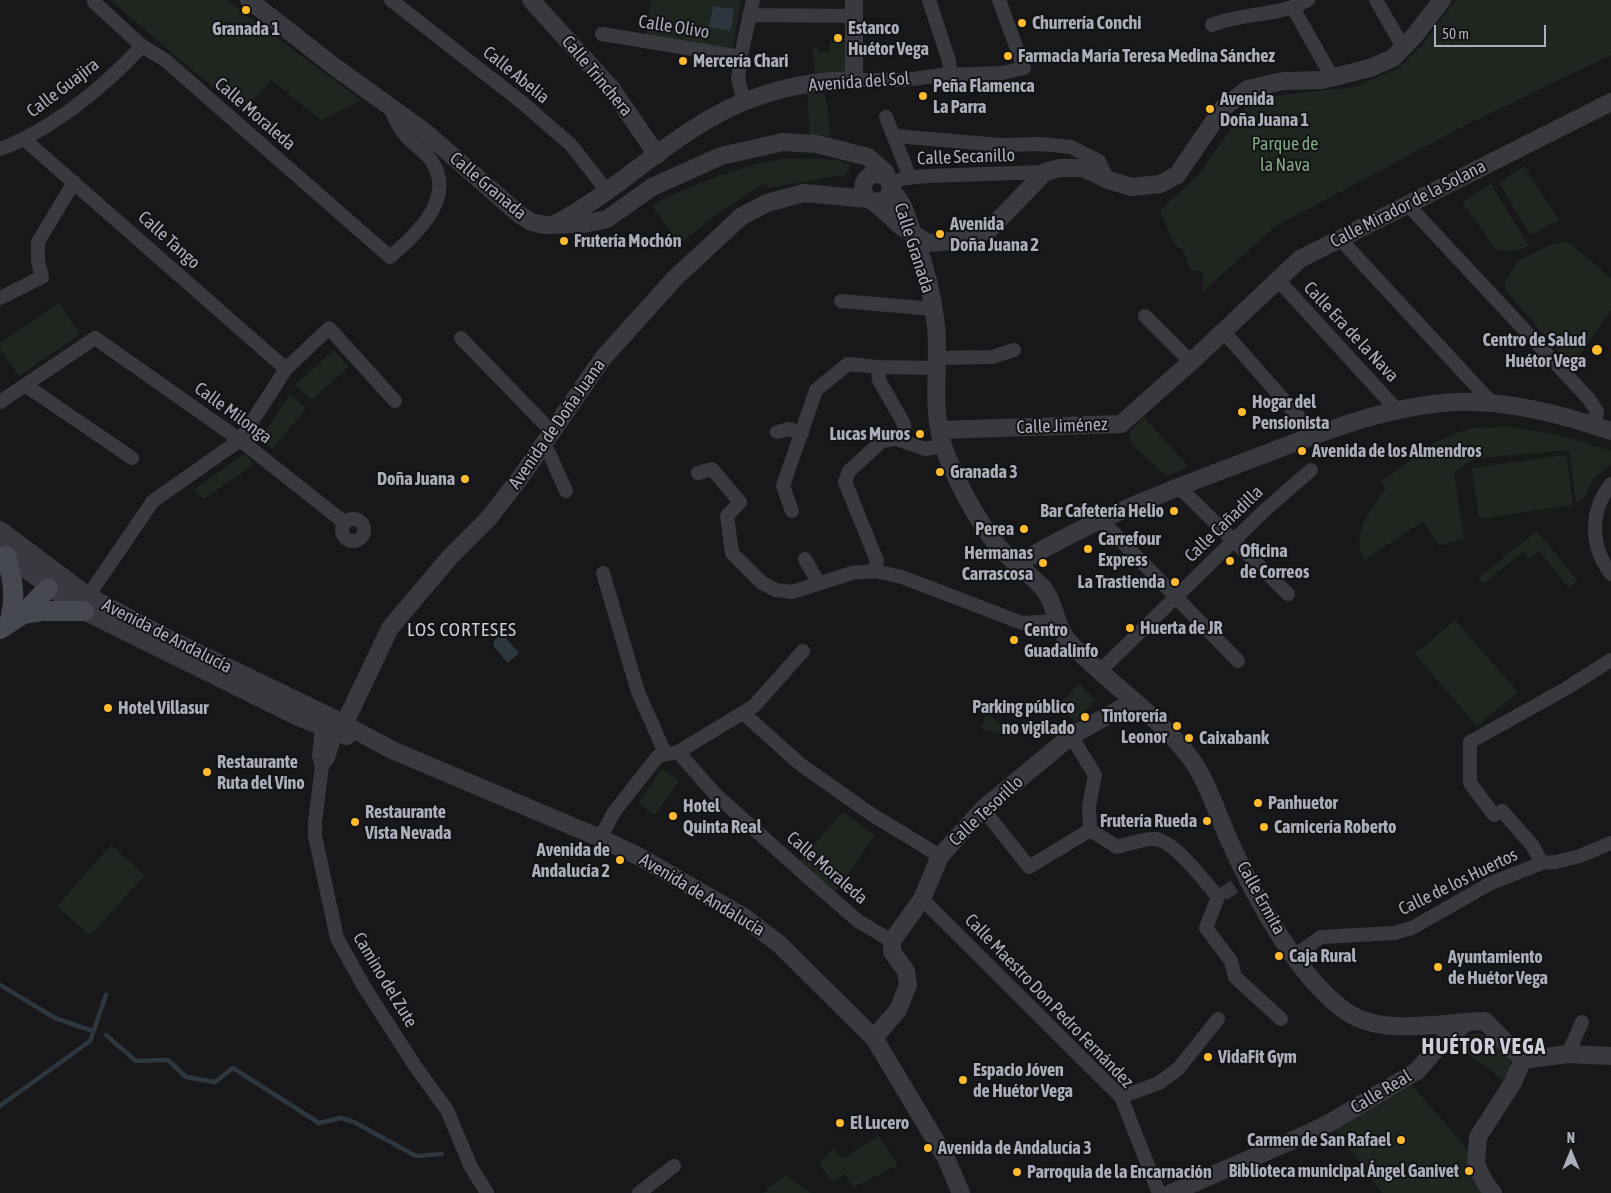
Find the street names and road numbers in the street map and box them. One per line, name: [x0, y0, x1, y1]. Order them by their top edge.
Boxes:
street label: Calle Olivo: [637, 11, 711, 43]
street label: Calle Trinchera: [557, 31, 637, 121]
street label: Calle Abelia: [478, 42, 554, 108]
street label: Calle Guajira: [23, 54, 103, 122]
street label: Avenida del Sol: [808, 68, 910, 96]
street label: Calle Moraleda: [210, 73, 300, 155]
street label: Calle Secanillo: [917, 144, 1015, 170]
street label: Calle Granada: [445, 148, 531, 224]
street label: Calle Mirador de la Solana: [1327, 155, 1489, 253]
street label: Calle Granada: [889, 200, 939, 296]
street label: Calle Tango: [134, 207, 204, 273]
street label: Calle Era de la Nava: [1299, 277, 1403, 387]
street label: Avenida de Doña Juana: [504, 355, 610, 493]
street label: Calle Milonga: [190, 378, 276, 448]
street label: Calle Jiménez: [1016, 414, 1108, 438]
street label: Calle Cañadilla: [1180, 481, 1268, 567]
street label: Avenida de Andalucía: [99, 594, 235, 678]
street label: Calle Tesorillo: [944, 771, 1028, 851]
street label: Calle Moraleda: [782, 827, 872, 909]
street label: Calle de los Huertos: [1395, 844, 1521, 920]
street label: Avenida de Andalucía: [635, 849, 769, 941]
street label: Calle Ermita: [1232, 858, 1290, 938]
street label: Calle Maestro Don Pedro Fernández: [960, 910, 1138, 1092]
street label: Camino del Zute: [348, 929, 422, 1031]
street label: Calle Real: [1347, 1066, 1415, 1118]

